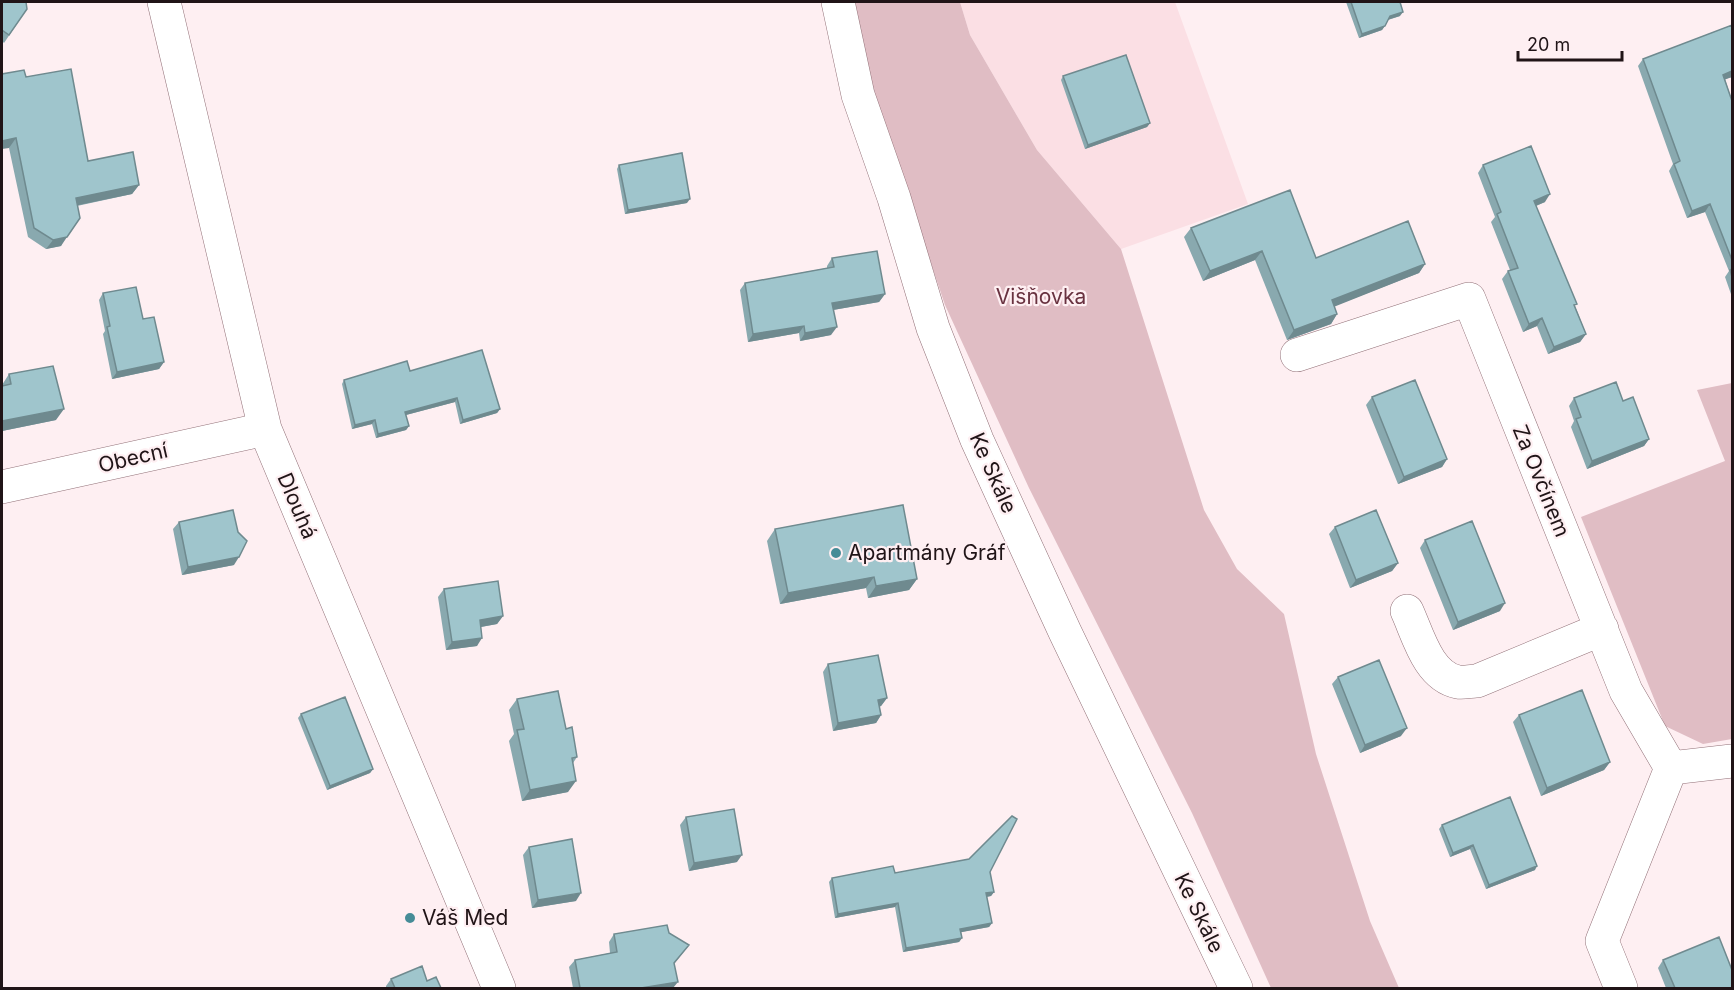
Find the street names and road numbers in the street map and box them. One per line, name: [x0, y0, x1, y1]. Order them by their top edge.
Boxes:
street label: Za Ovčínem: [1508, 421, 1575, 540]
street label: Ke Skále: [965, 429, 1022, 517]
street label: Obecní: [96, 437, 171, 478]
street label: Dlouhá: [272, 469, 323, 543]
street label: Ke Skále: [1169, 869, 1229, 957]

